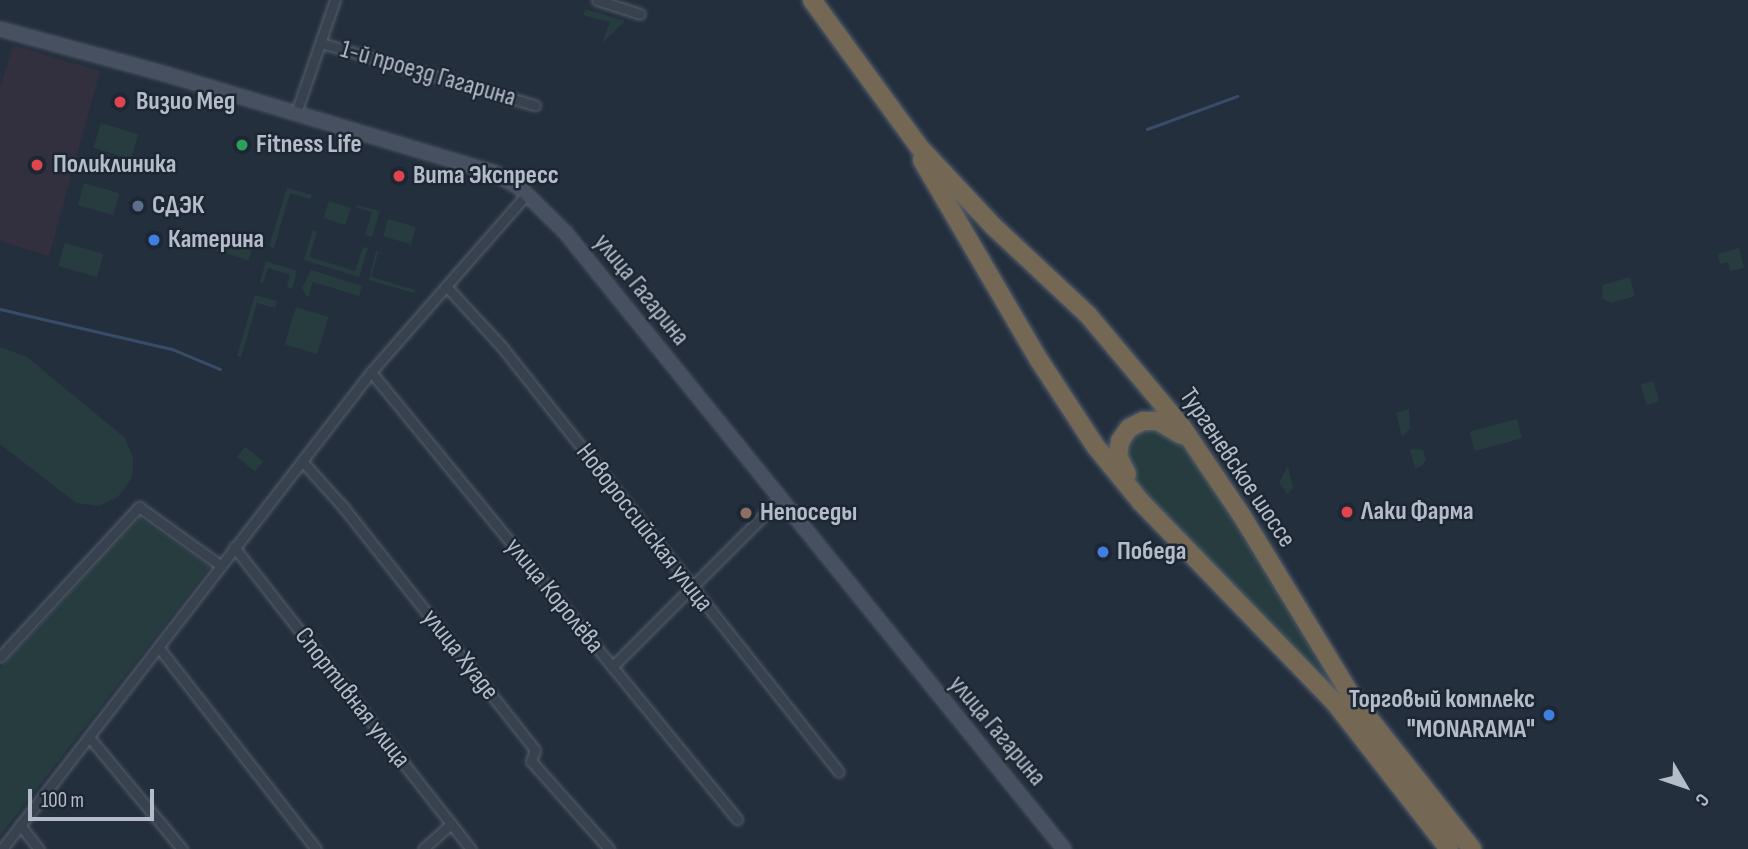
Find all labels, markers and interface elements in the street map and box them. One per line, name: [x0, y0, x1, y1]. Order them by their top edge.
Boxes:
street label: 1-й проезд Гагарина: [337, 34, 519, 114]
place label: Визио Мед: [136, 86, 235, 118]
marker: Визио Мед: [110, 92, 130, 112]
place label: Fitness Life: [256, 129, 362, 161]
marker: Fitness Life: [234, 137, 250, 153]
place label: Поликлиника: [53, 149, 176, 181]
marker: Поликлиника: [27, 155, 47, 175]
place label: Вита Экспресс: [413, 160, 559, 192]
marker: Вита Экспресс: [391, 168, 407, 184]
place label: СДЭК: [152, 190, 204, 222]
marker: СДЭК: [130, 198, 146, 214]
place label: Катерина: [168, 224, 264, 256]
street label: улица Гагарина: [586, 228, 696, 352]
marker: Катерина: [146, 232, 162, 248]
street label: Тургеневское шоссе: [1172, 382, 1302, 554]
street label: Новороссийская улица: [569, 438, 719, 618]
place label: Лаки Фарма: [1361, 496, 1474, 528]
place label: Непоседы: [760, 497, 857, 529]
marker: Лаки Фарма: [1339, 504, 1355, 520]
marker: Непоседы: [738, 505, 754, 521]
street label: улица Королёва: [498, 532, 610, 660]
place label: Победа: [1117, 536, 1186, 568]
marker: Победа: [1095, 544, 1111, 560]
street label: улица Хуаде: [415, 603, 505, 707]
street label: Спортивная улица: [288, 622, 416, 774]
street label: улица Гагарина: [942, 669, 1052, 793]
place label: Торговый комплекс "MONARAMA": [1349, 684, 1535, 746]
marker: Торговый комплекс "MONARAMA": [1541, 707, 1557, 723]
north arrow: [1650, 751, 1720, 821]
scale bar: [32, 776, 158, 820]
text: 100 m: [41, 788, 84, 813]
text: С: [1690, 789, 1714, 811]

